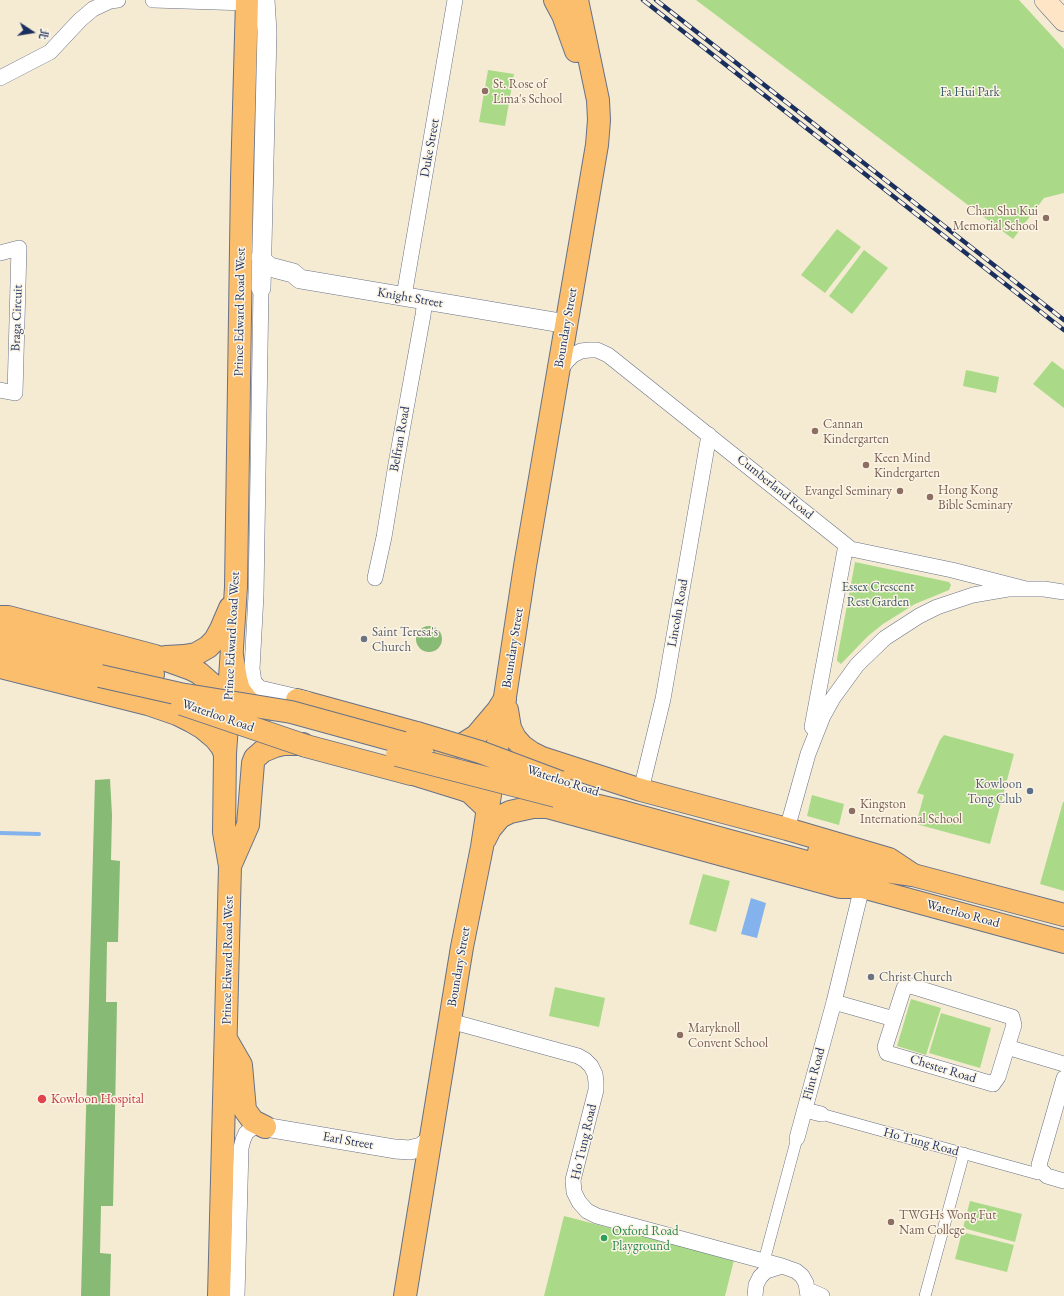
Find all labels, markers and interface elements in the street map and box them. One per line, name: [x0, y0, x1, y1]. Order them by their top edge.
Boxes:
north arrow: [12, 12, 52, 52]
text: 北: [36, 28, 52, 41]
place label: St. Rose of Lima's School: [493, 76, 562, 107]
park label: Fa Hui Park: [940, 84, 1000, 100]
marker: St. Rose of Lima's School: [480, 86, 490, 96]
street label: Duke Street: [417, 118, 443, 178]
place label: Chan Shu Kui Memorial School: [953, 203, 1038, 234]
marker: Chan Shu Kui Memorial School: [1041, 213, 1051, 223]
street label: Prince Edward Road West: [231, 247, 249, 377]
street label: Braga Circuit: [8, 284, 26, 352]
street label: Knight Street: [376, 285, 444, 311]
street label: Boundary Street: [551, 287, 581, 369]
street label: Belfran Road: [387, 405, 413, 473]
place label: Cannan Kindergarten: [823, 416, 889, 447]
marker: Cannan Kindergarten: [810, 426, 820, 436]
place label: Keen Mind Kindergarten: [874, 450, 940, 481]
street label: Cumberland Road: [734, 451, 816, 523]
marker: Keen Mind Kindergarten: [861, 460, 871, 470]
place label: Hong Kong Bible Seminary: [938, 482, 1013, 513]
place label: Evangel Seminary: [805, 483, 892, 499]
marker: Evangel Seminary: [895, 486, 905, 496]
marker: Hong Kong Bible Seminary: [925, 492, 935, 502]
street label: Prince Edward Road West: [221, 571, 243, 701]
street label: Lincoln Road: [664, 578, 692, 648]
park label: Essex Crescent Rest Garden: [842, 579, 914, 610]
street label: Boundary Street: [499, 607, 527, 689]
place label: Saint Teresa's Church: [372, 624, 438, 655]
marker: Saint Teresa's Church: [359, 634, 369, 644]
street label: Waterloo Road: [180, 696, 256, 736]
street label: Waterloo Road: [525, 762, 601, 800]
place label: Kowloon Tong Club: [967, 776, 1022, 807]
marker: Kowloon Tong Club: [1025, 786, 1035, 796]
place label: Kingston International School: [860, 796, 962, 827]
marker: Kingston International School: [847, 806, 857, 816]
street label: Prince Edward Road West: [219, 895, 237, 1025]
street label: Waterloo Road: [925, 897, 1001, 931]
street label: Boundary Street: [444, 926, 474, 1008]
place label: Christ Church: [879, 969, 952, 985]
marker: Christ Church: [866, 972, 876, 982]
place label: Maryknoll Convent School: [688, 1020, 768, 1051]
marker: Maryknoll Convent School: [675, 1030, 685, 1040]
street label: Flint Road: [800, 1046, 828, 1102]
street label: Chester Road: [908, 1052, 978, 1086]
place label: Kowloon Hospital: [51, 1091, 144, 1107]
marker: Kowloon Hospital: [36, 1093, 48, 1105]
street label: Ho Tung Road: [568, 1103, 600, 1181]
street label: Ho Tung Road: [882, 1124, 960, 1160]
street label: Earl Street: [322, 1129, 374, 1153]
place label: TWGHs Wong Fut Nam College: [899, 1207, 996, 1238]
marker: TWGHs Wong Fut Nam College: [886, 1217, 896, 1227]
place label: Oxford Road Playground: [612, 1223, 678, 1254]
marker: Oxford Road Playground: [599, 1233, 609, 1243]

